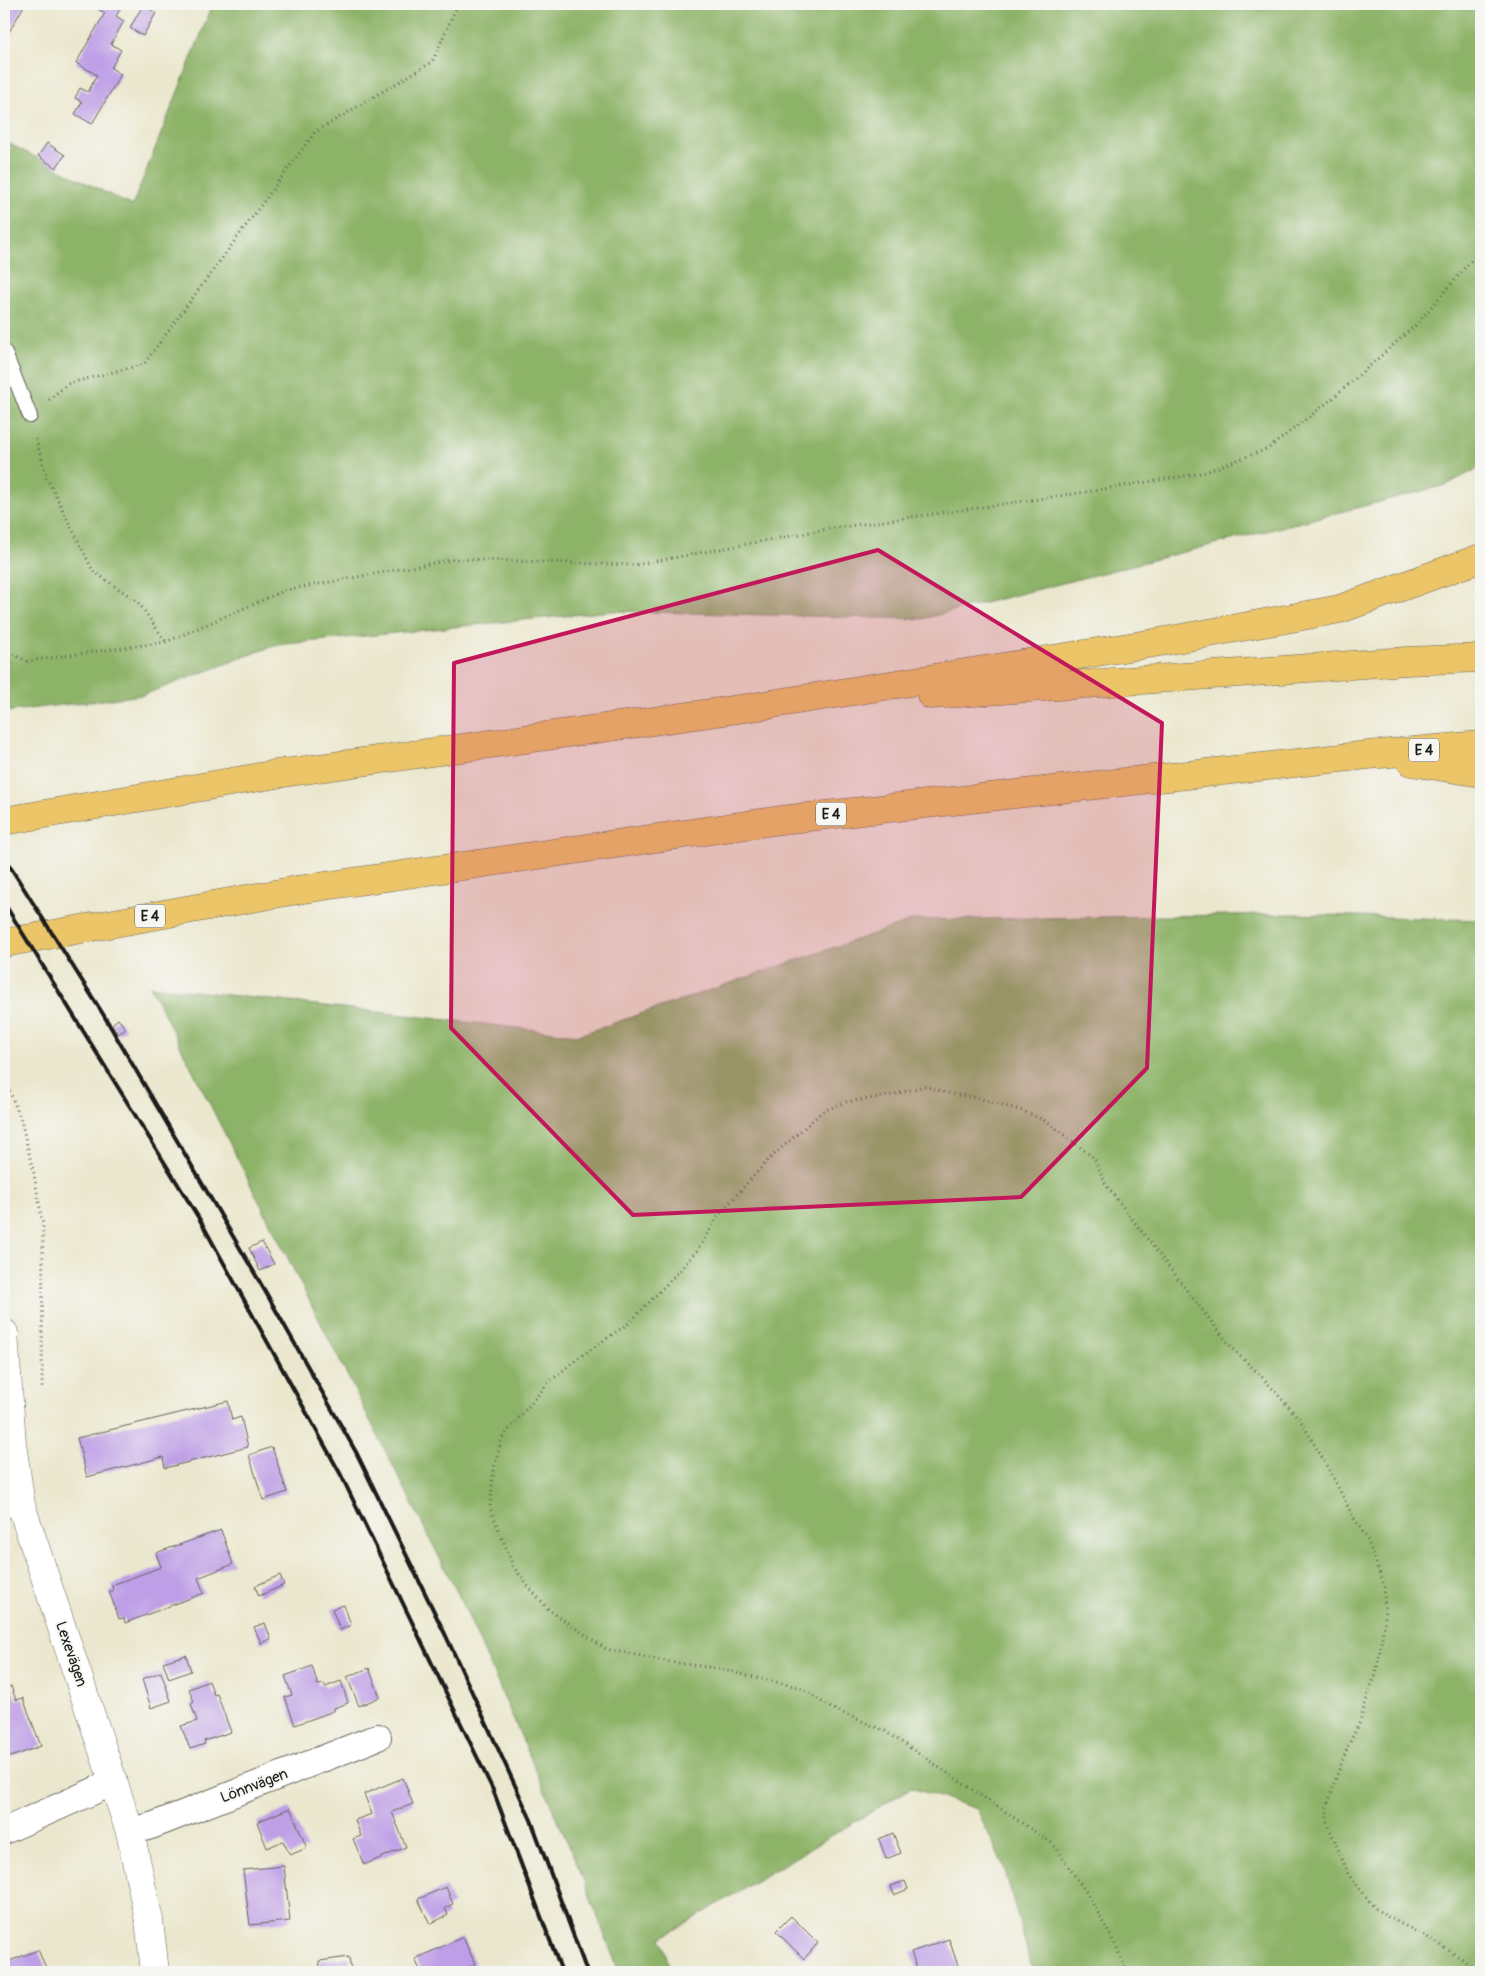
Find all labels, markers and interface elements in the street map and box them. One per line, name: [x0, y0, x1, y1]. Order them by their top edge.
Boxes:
road number: E 4: [1409, 738, 1439, 762]
road number: E 4: [816, 802, 846, 826]
road number: E 4: [135, 904, 165, 928]
street label: Lexevägen: [51, 1619, 91, 1689]
street label: Lönnvägen: [218, 1764, 290, 1808]

